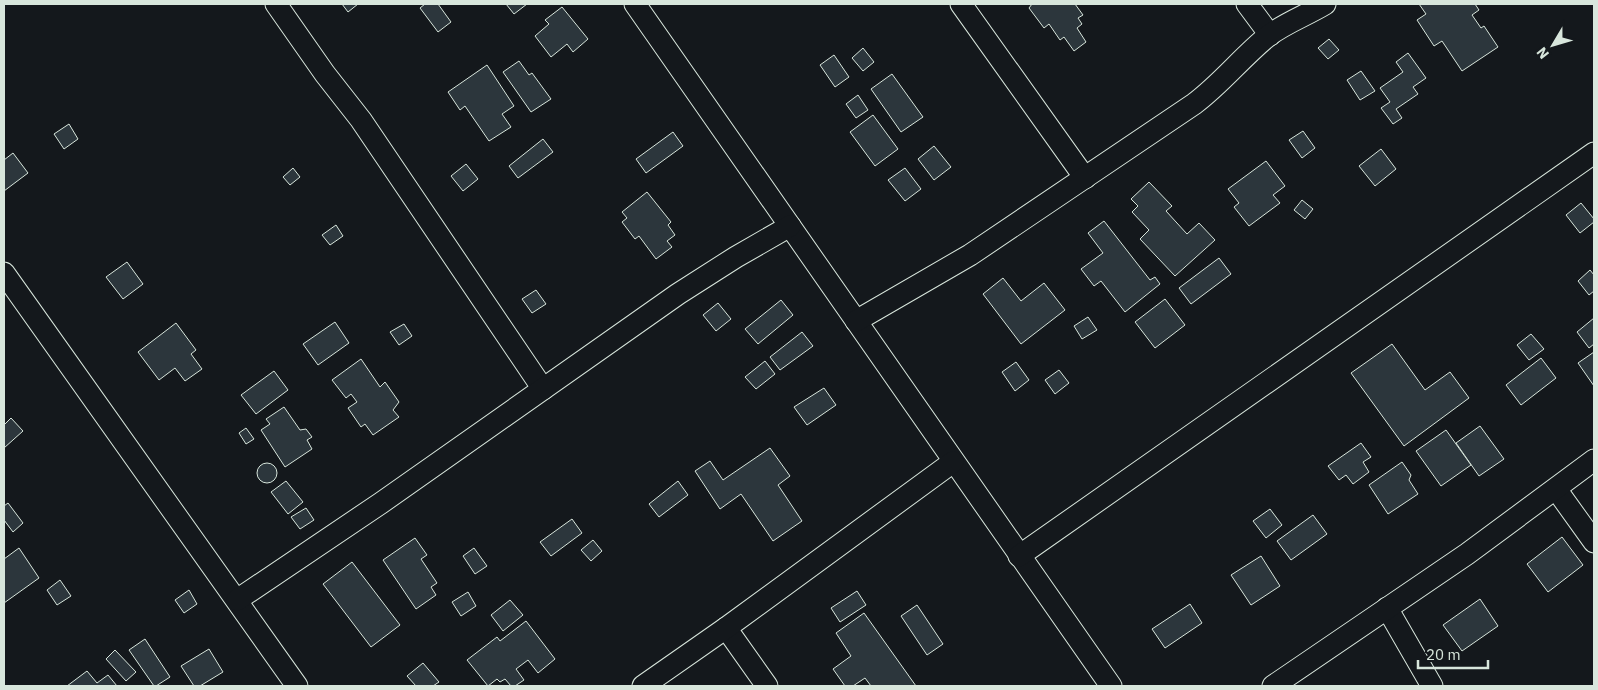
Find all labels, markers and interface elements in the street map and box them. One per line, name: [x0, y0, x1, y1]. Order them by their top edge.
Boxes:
north arrow: [1528, 20, 1578, 70]
text: N: [1533, 43, 1553, 63]
scale bar: [1418, 638, 1488, 670]
text: 20 m: [1426, 645, 1461, 664]

